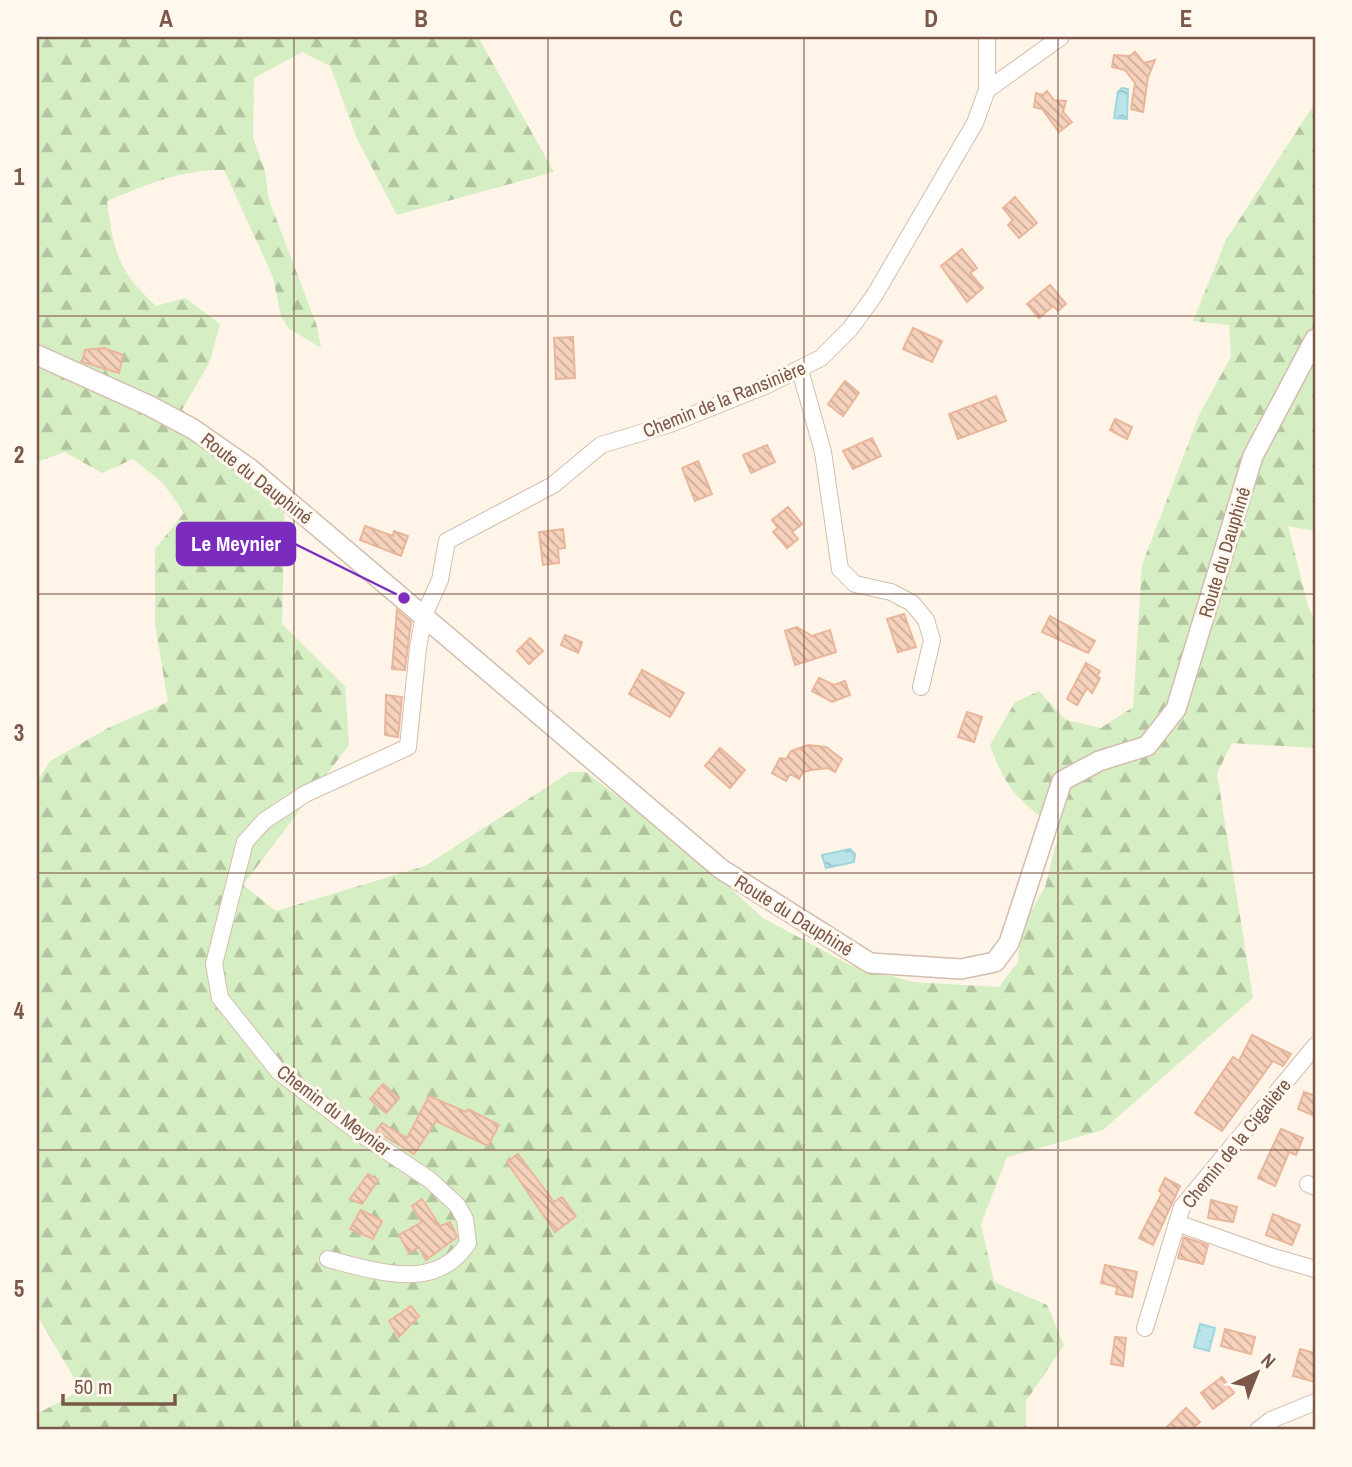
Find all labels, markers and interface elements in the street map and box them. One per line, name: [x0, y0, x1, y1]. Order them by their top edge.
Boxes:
text: A: [159, 3, 173, 34]
text: B: [414, 3, 428, 34]
text: C: [669, 3, 683, 34]
text: D: [924, 3, 938, 34]
text: E: [1180, 3, 1192, 34]
text: 1: [14, 161, 25, 192]
street label: Chemin de la Ransinière: [639, 355, 809, 443]
street label: Route du Dauphiné: [196, 426, 318, 530]
text: 2: [14, 439, 24, 470]
street label: Route du Dauphiné: [1192, 484, 1256, 620]
callout: Le Meynier: [177, 523, 295, 565]
text: Le Meynier: [191, 529, 281, 558]
text: 3: [14, 717, 24, 748]
street label: Route du Dauphiné: [730, 868, 858, 962]
text: 4: [14, 995, 25, 1026]
street label: Chemin du Meynier: [272, 1058, 397, 1162]
street label: Chemin de la Cigalière: [1175, 1073, 1297, 1213]
text: 5: [14, 1273, 24, 1304]
north arrow: [1222, 1338, 1292, 1408]
text: N: [1256, 1347, 1282, 1374]
scale bar: [63, 1362, 175, 1406]
text: 50 m: [74, 1372, 112, 1401]

